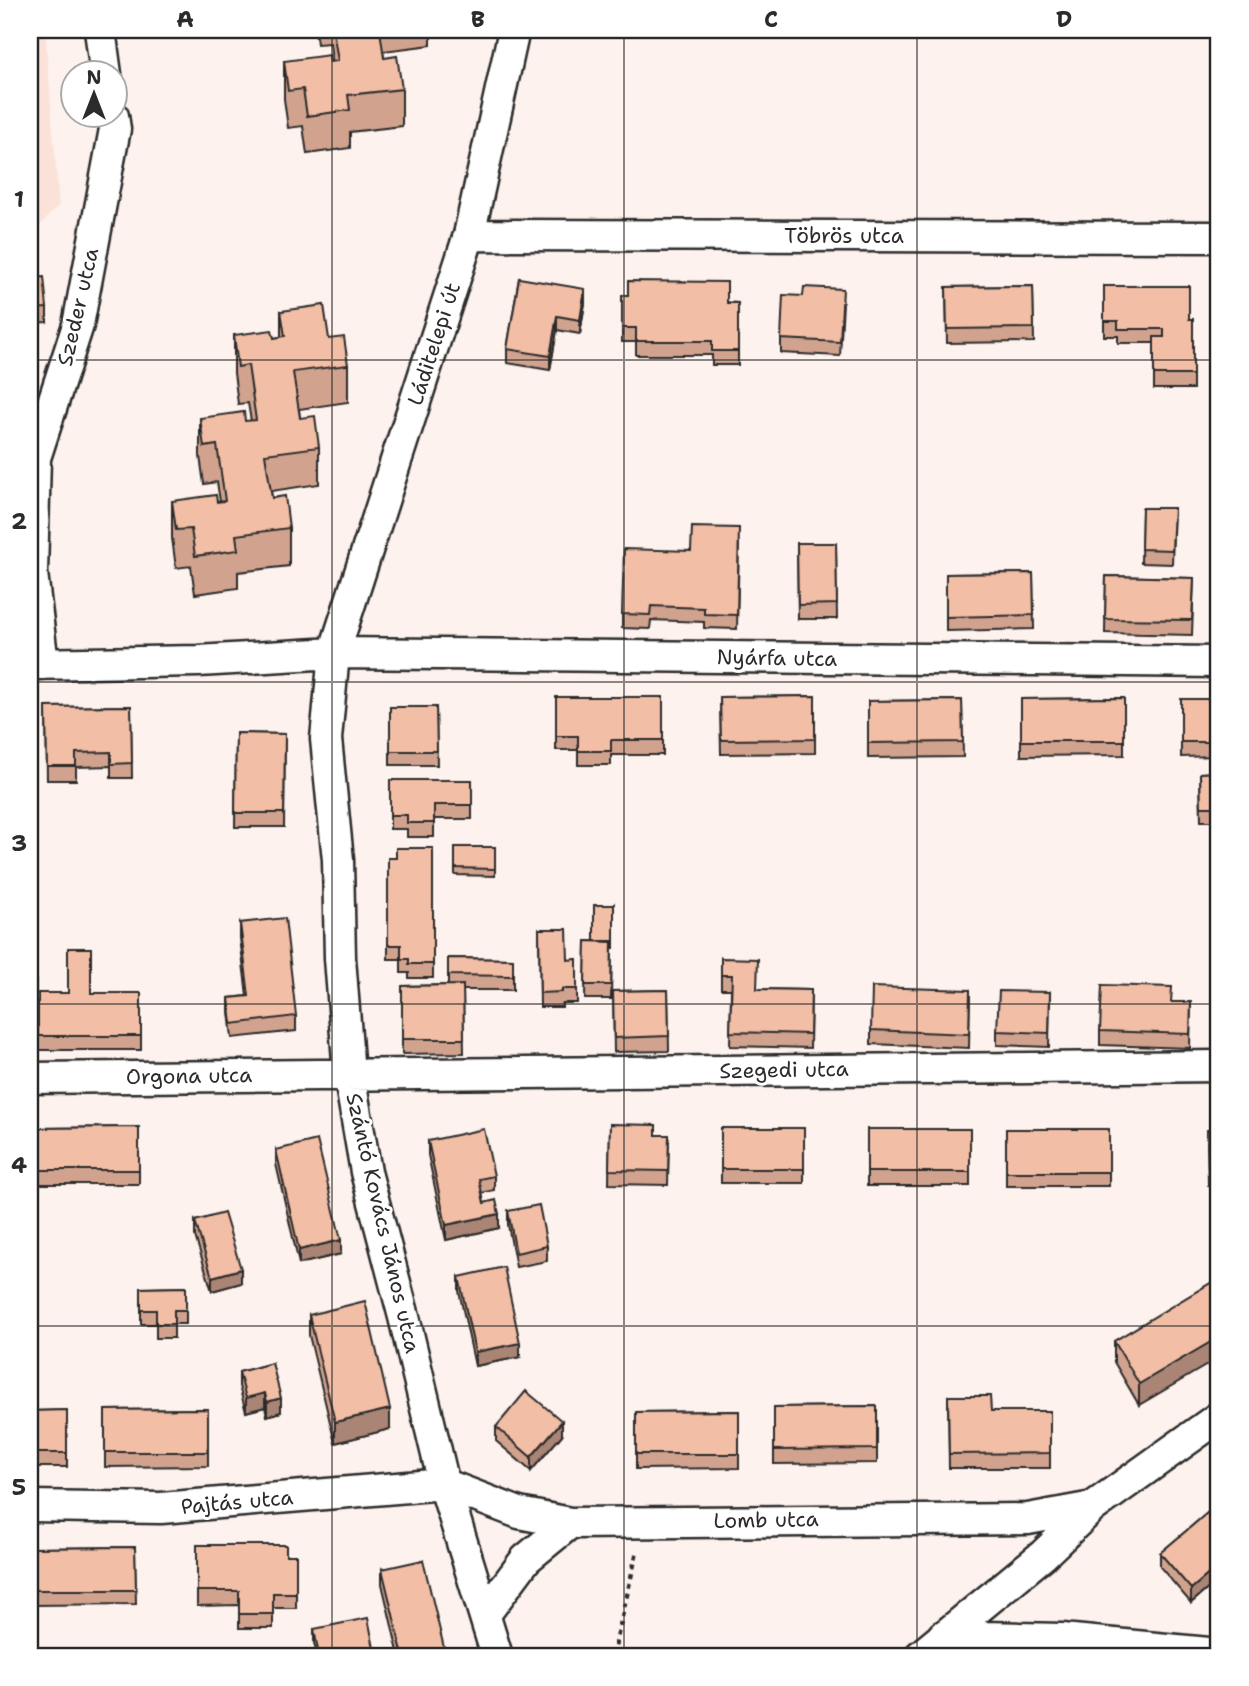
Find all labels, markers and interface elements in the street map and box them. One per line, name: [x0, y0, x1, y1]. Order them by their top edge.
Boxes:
text: A: [176, 4, 194, 34]
text: B: [471, 4, 485, 34]
text: C: [764, 4, 778, 34]
text: D: [1056, 4, 1072, 34]
north arrow: [60, 60, 130, 130]
text: N: [86, 65, 102, 90]
text: 1: [14, 184, 24, 214]
street label: Töbrös utca: [784, 222, 904, 250]
street label: Szeder utca: [51, 245, 105, 369]
street label: Láditelepi út: [401, 279, 467, 409]
text: 2: [11, 506, 27, 536]
street label: Nyárfa utca: [716, 643, 838, 673]
text: 3: [11, 828, 27, 858]
street label: Szegedi utca: [719, 1055, 849, 1085]
street label: Orgona utca: [126, 1061, 252, 1091]
street label: Szántó Kovács János utca: [339, 1090, 427, 1356]
text: 4: [11, 1150, 27, 1180]
text: 5: [12, 1472, 26, 1502]
street label: Pajtás utca: [180, 1483, 294, 1521]
street label: Lomb utca: [713, 1505, 819, 1535]

